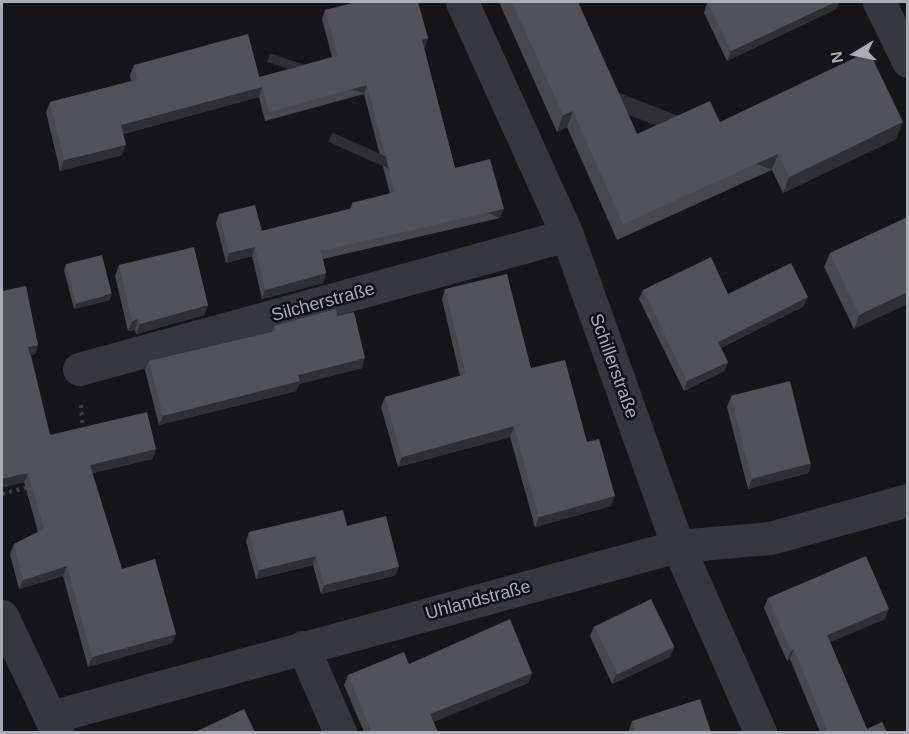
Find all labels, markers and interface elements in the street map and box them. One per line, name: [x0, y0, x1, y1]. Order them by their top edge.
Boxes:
north arrow: [825, 24, 885, 84]
text: N: [827, 50, 846, 64]
street label: Silcherstraße: [269, 278, 377, 326]
street label: Schillerstraße: [585, 311, 643, 421]
street label: Uhlandstraße: [423, 576, 533, 624]

